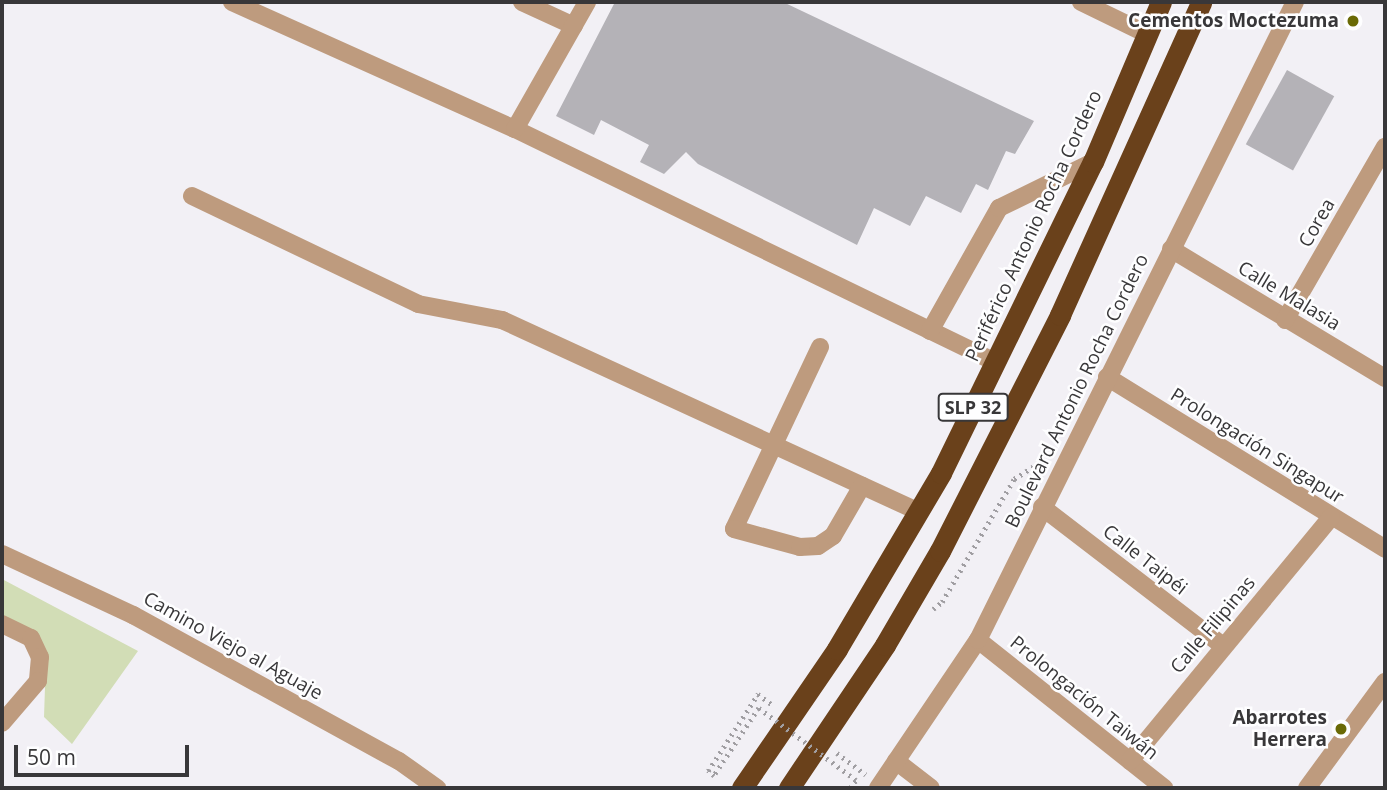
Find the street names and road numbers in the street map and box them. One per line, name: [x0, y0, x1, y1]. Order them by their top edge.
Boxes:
street label: Periférico Antonio Rocha Cordero: [961, 87, 1107, 365]
street label: Corea: [1294, 195, 1340, 251]
street label: Boulevard Antonio Rocha Cordero: [1001, 250, 1153, 532]
street label: Calle Malasia: [1234, 257, 1344, 335]
street label: Prolongación Singapur: [1166, 383, 1348, 509]
road number: SLP 32: [936, 393, 1010, 422]
street label: Calle Taipéi: [1098, 520, 1192, 600]
street label: Calle Filipinas: [1166, 572, 1260, 678]
street label: Camino Viejo al Aguaje: [139, 587, 327, 705]
street label: Prolongación Taiwán: [1005, 631, 1163, 765]

